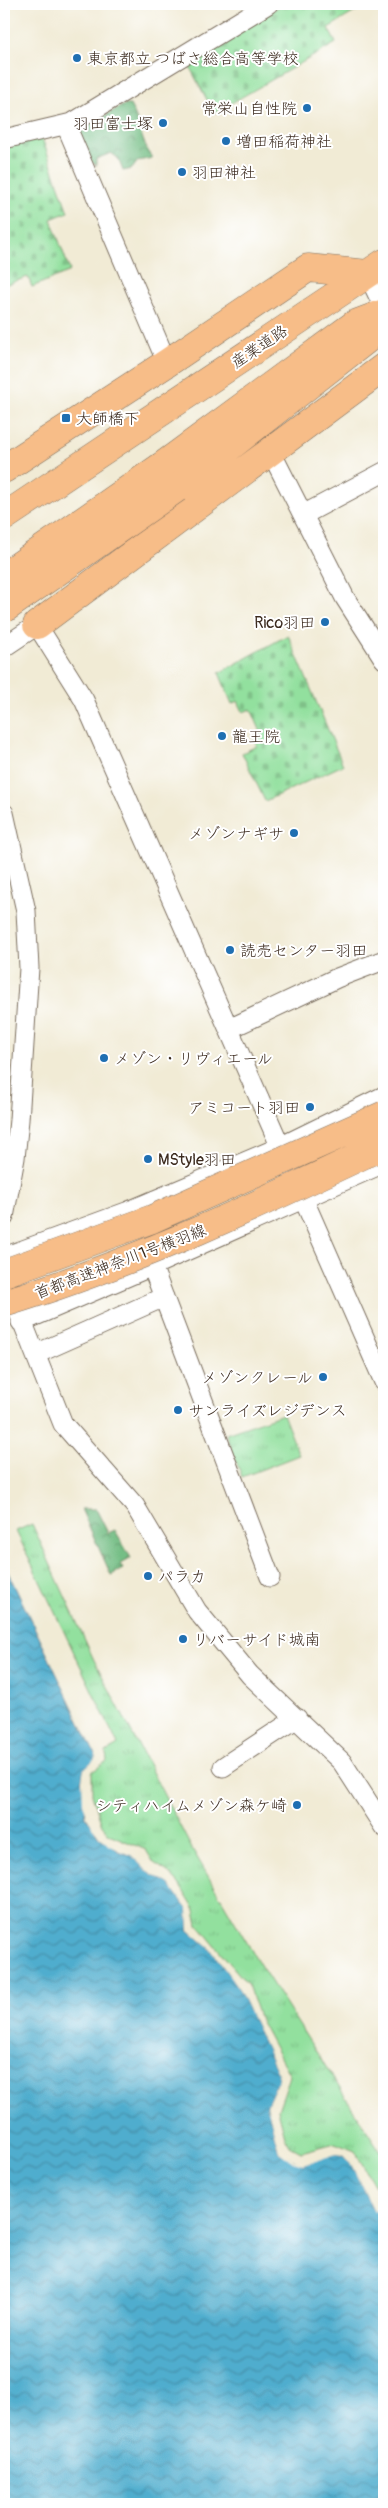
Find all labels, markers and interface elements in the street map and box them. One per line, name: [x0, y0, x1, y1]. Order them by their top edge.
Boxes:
place label: 東京都立 つばさ総合高等学校: [87, 49, 298, 69]
marker: 東京都立 つばさ総合高等学校: [71, 52, 83, 64]
place label: 常栄山自性院: [201, 99, 297, 119]
marker: 常栄山自性院: [301, 102, 313, 114]
place label: 羽田富士塚: [73, 114, 153, 134]
marker: 羽田富士塚: [157, 117, 169, 129]
place label: 増田稲荷神社: [236, 132, 332, 152]
marker: 増田稲荷神社: [220, 135, 232, 147]
place label: 羽田神社: [192, 163, 256, 183]
marker: 羽田神社: [176, 166, 188, 178]
street label: 産業道路: [227, 321, 292, 373]
place label: 大師橋下: [76, 409, 140, 429]
marker: 大師橋下: [60, 412, 72, 424]
place label: Rico羽田: [254, 613, 315, 633]
marker: Rico羽田: [319, 616, 331, 628]
place label: 龍王院: [232, 727, 280, 747]
marker: 龍王院: [216, 730, 228, 742]
place label: メゾンナギサ: [188, 824, 284, 844]
marker: メゾンナギサ: [288, 827, 300, 839]
place label: 読売センター羽田: [240, 941, 367, 961]
marker: 読売センター羽田: [224, 944, 236, 956]
place label: メゾン・リヴィエール: [114, 1049, 273, 1069]
marker: メゾン・リヴィエール: [98, 1052, 110, 1064]
place label: アミコート羽田: [188, 1098, 300, 1118]
marker: アミコート羽田: [304, 1101, 316, 1113]
place label: MStyle羽田: [158, 1150, 236, 1170]
marker: MStyle羽田: [142, 1153, 154, 1165]
street label: 首都高速神奈川1号横羽線: [32, 1220, 209, 1304]
place label: メゾンクレール: [201, 1368, 313, 1388]
marker: メゾンクレール: [317, 1371, 329, 1383]
place label: サンライズレジデンス: [188, 1401, 347, 1421]
marker: サンライズレジデンス: [172, 1404, 184, 1416]
place label: パラカ: [158, 1567, 206, 1587]
marker: パラカ: [142, 1570, 154, 1582]
place label: リバーサイド城南: [193, 1630, 321, 1650]
marker: リバーサイド城南: [177, 1633, 189, 1645]
place label: シティハイムメゾン森ケ崎: [96, 1796, 287, 1816]
marker: シティハイムメゾン森ケ崎: [291, 1799, 303, 1811]

